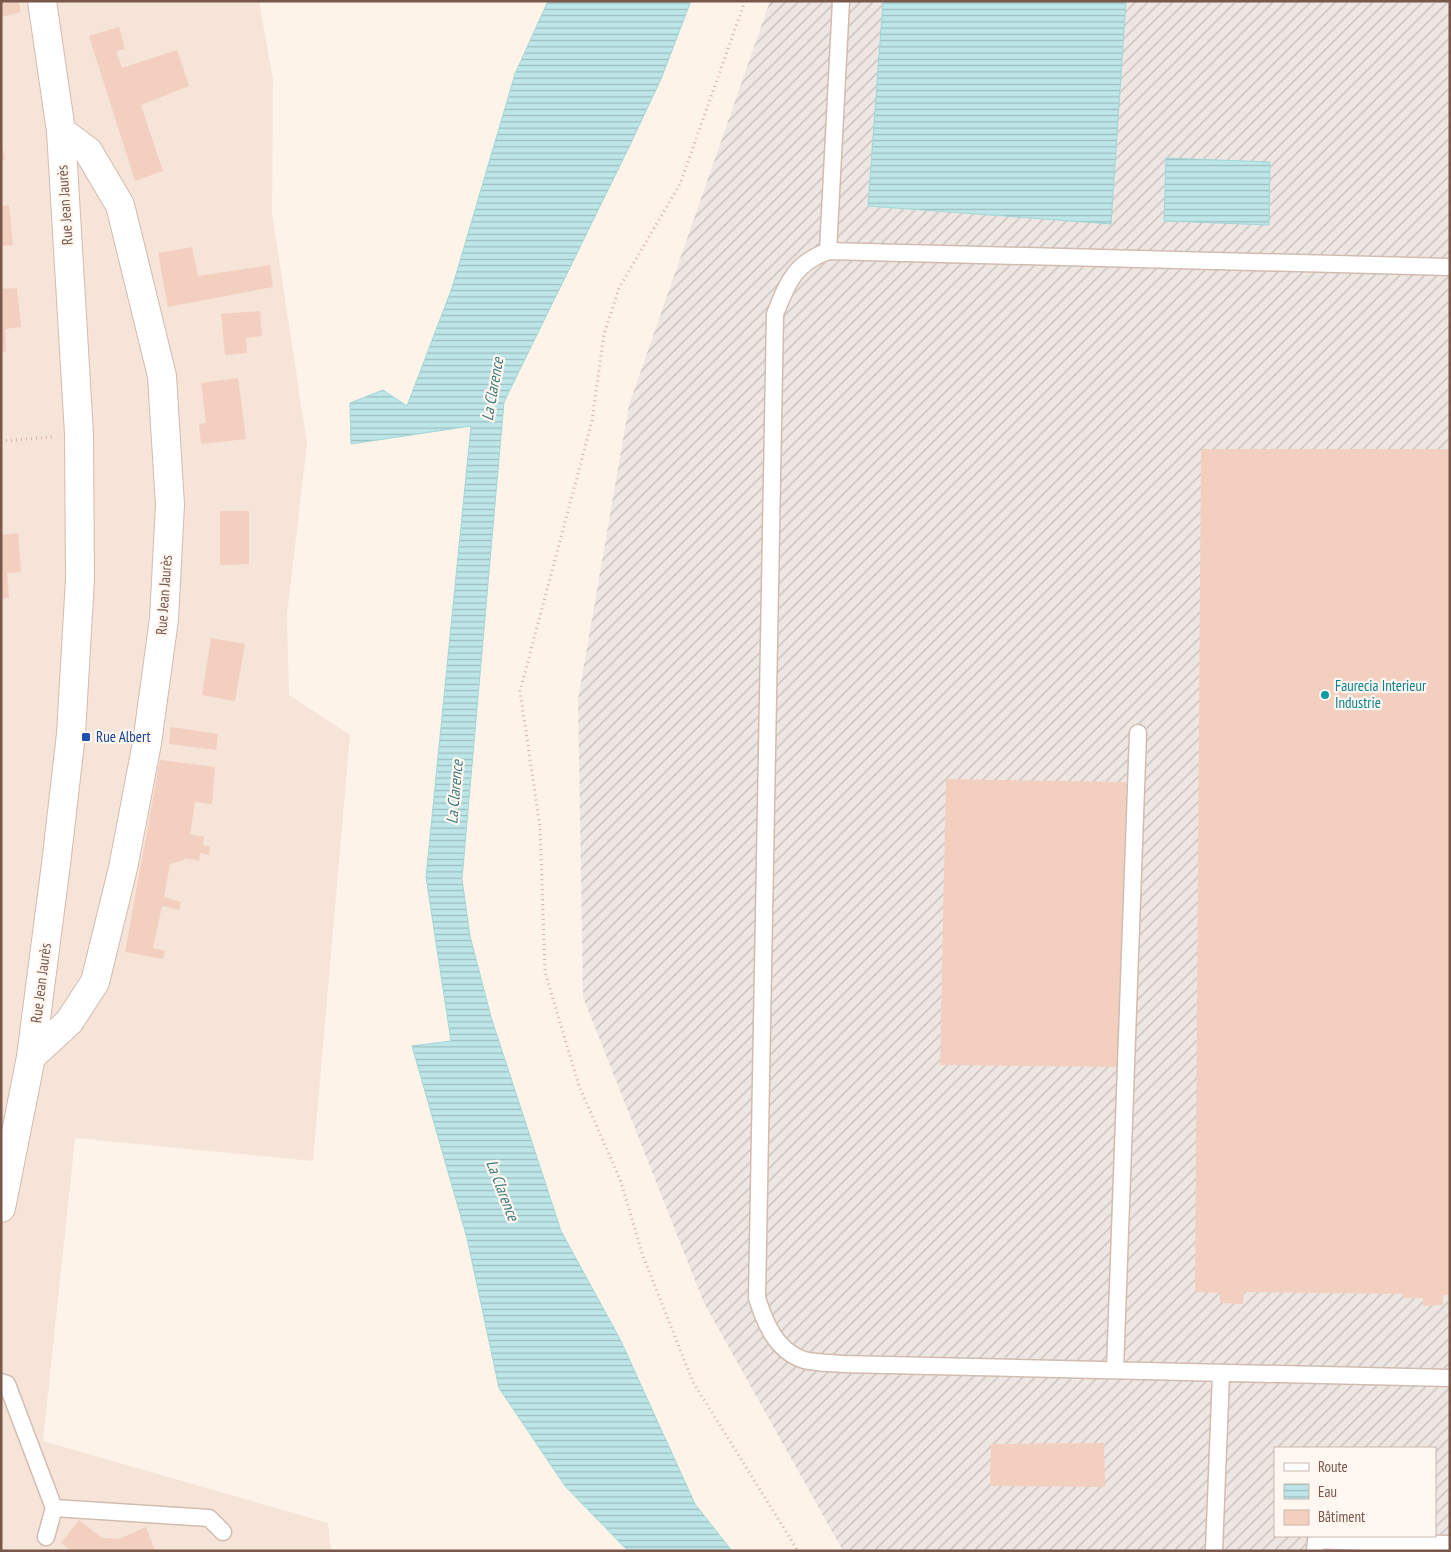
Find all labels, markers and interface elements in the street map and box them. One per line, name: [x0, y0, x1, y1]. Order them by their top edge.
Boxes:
street label: Rue Jean Jaurès: [52, 164, 77, 246]
water label: La Clarence: [477, 355, 508, 422]
street label: Rue Jean Jaurès: [151, 554, 176, 636]
place label: Faurecia Interieur Industrie: [1335, 676, 1427, 712]
marker: Faurecia Interieur Industrie: [1319, 689, 1331, 701]
place label: Rue Albert: [96, 727, 151, 746]
marker: Rue Albert: [80, 731, 92, 743]
water label: La Clarence: [441, 758, 467, 825]
street label: Rue Jean Jaurès: [26, 942, 55, 1024]
water label: La Clarence: [482, 1157, 524, 1225]
legend: [1274, 1447, 1436, 1537]
text: Route: [1318, 1457, 1348, 1476]
text: Eau: [1318, 1482, 1337, 1501]
text: Bâtiment: [1318, 1507, 1365, 1526]

